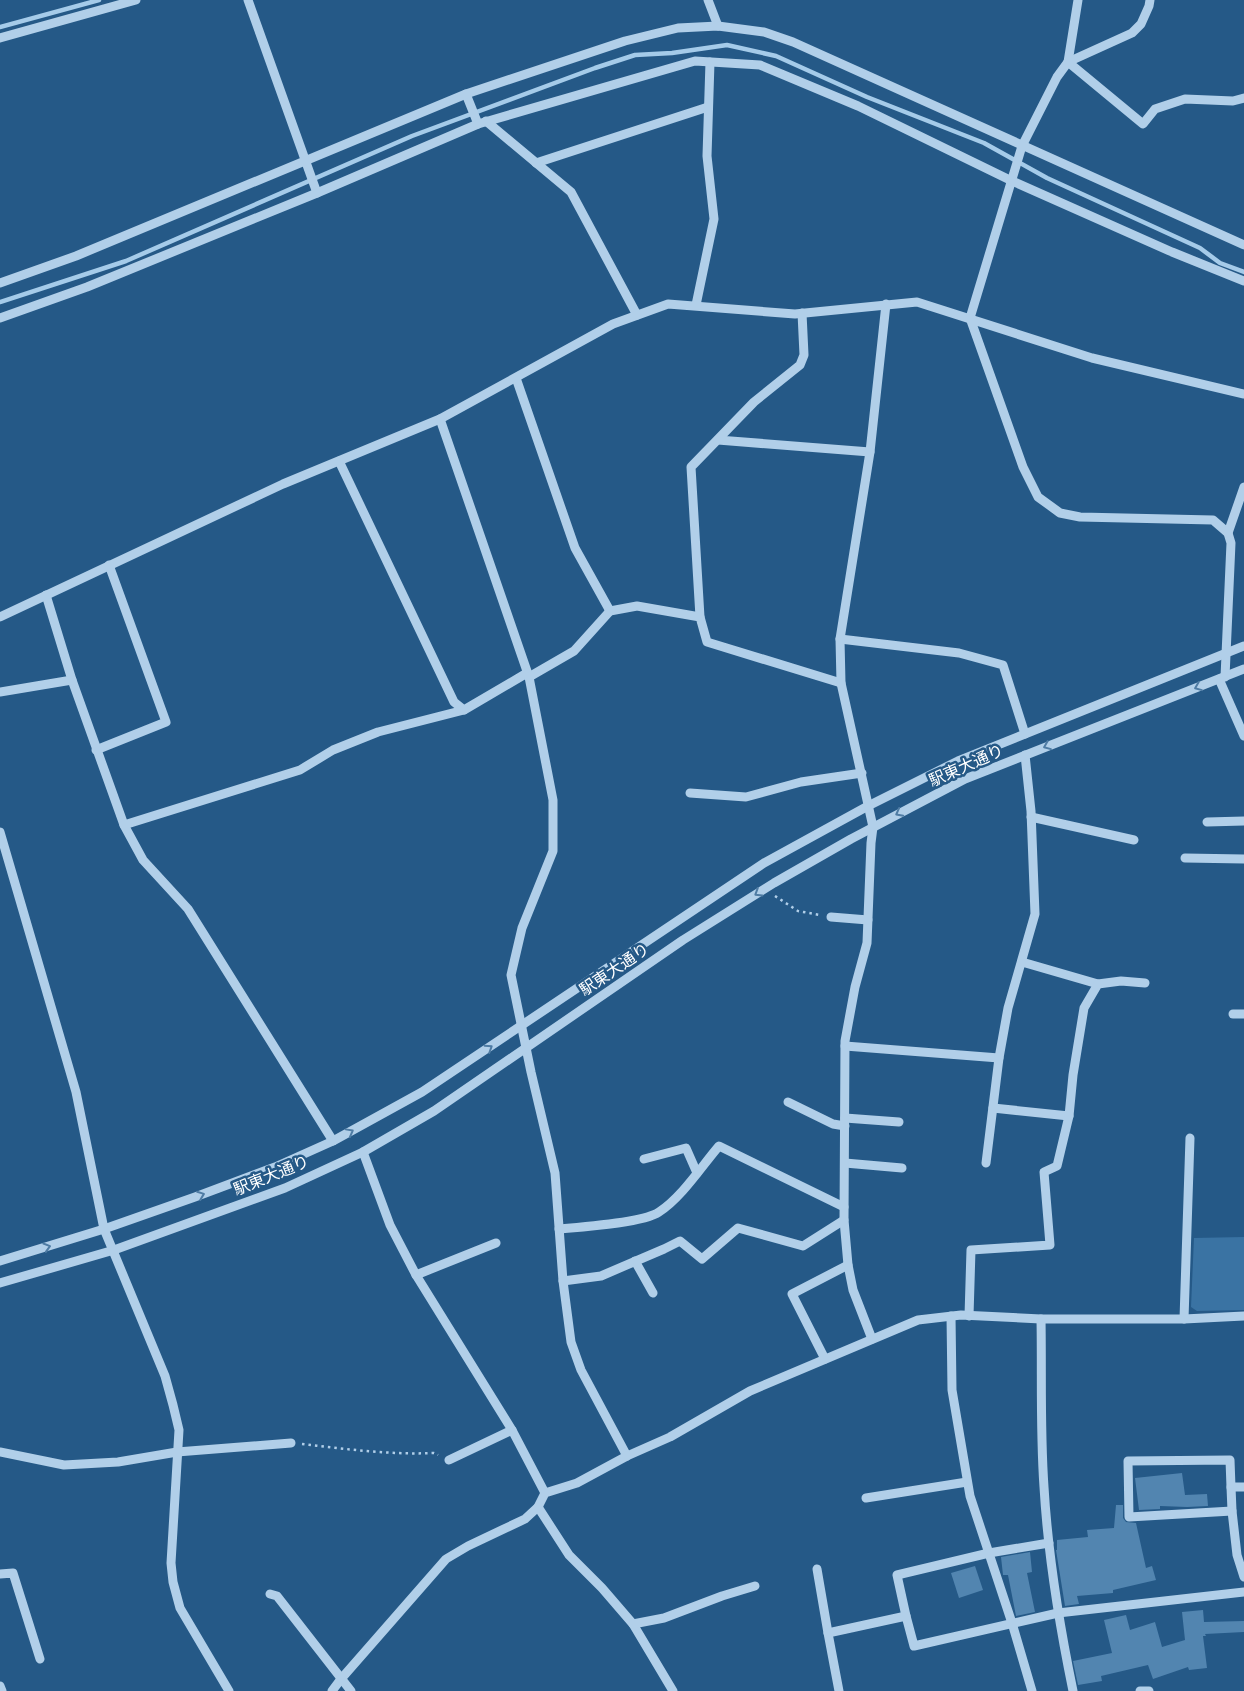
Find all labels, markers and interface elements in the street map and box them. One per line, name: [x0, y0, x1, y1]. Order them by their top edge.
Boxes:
one-way arrow: [1195, 681, 1203, 691]
one-way arrow: [1043, 740, 1052, 751]
street label: 駅東大通り: [926, 741, 1006, 789]
one-way arrow: [896, 807, 905, 817]
one-way arrow: [754, 887, 764, 896]
street label: 駅東大通り: [576, 940, 652, 999]
one-way arrow: [483, 1045, 493, 1054]
one-way arrow: [345, 1128, 354, 1138]
street label: 駅東大通り: [231, 1153, 311, 1198]
one-way arrow: [196, 1191, 205, 1201]
one-way arrow: [42, 1242, 50, 1252]

